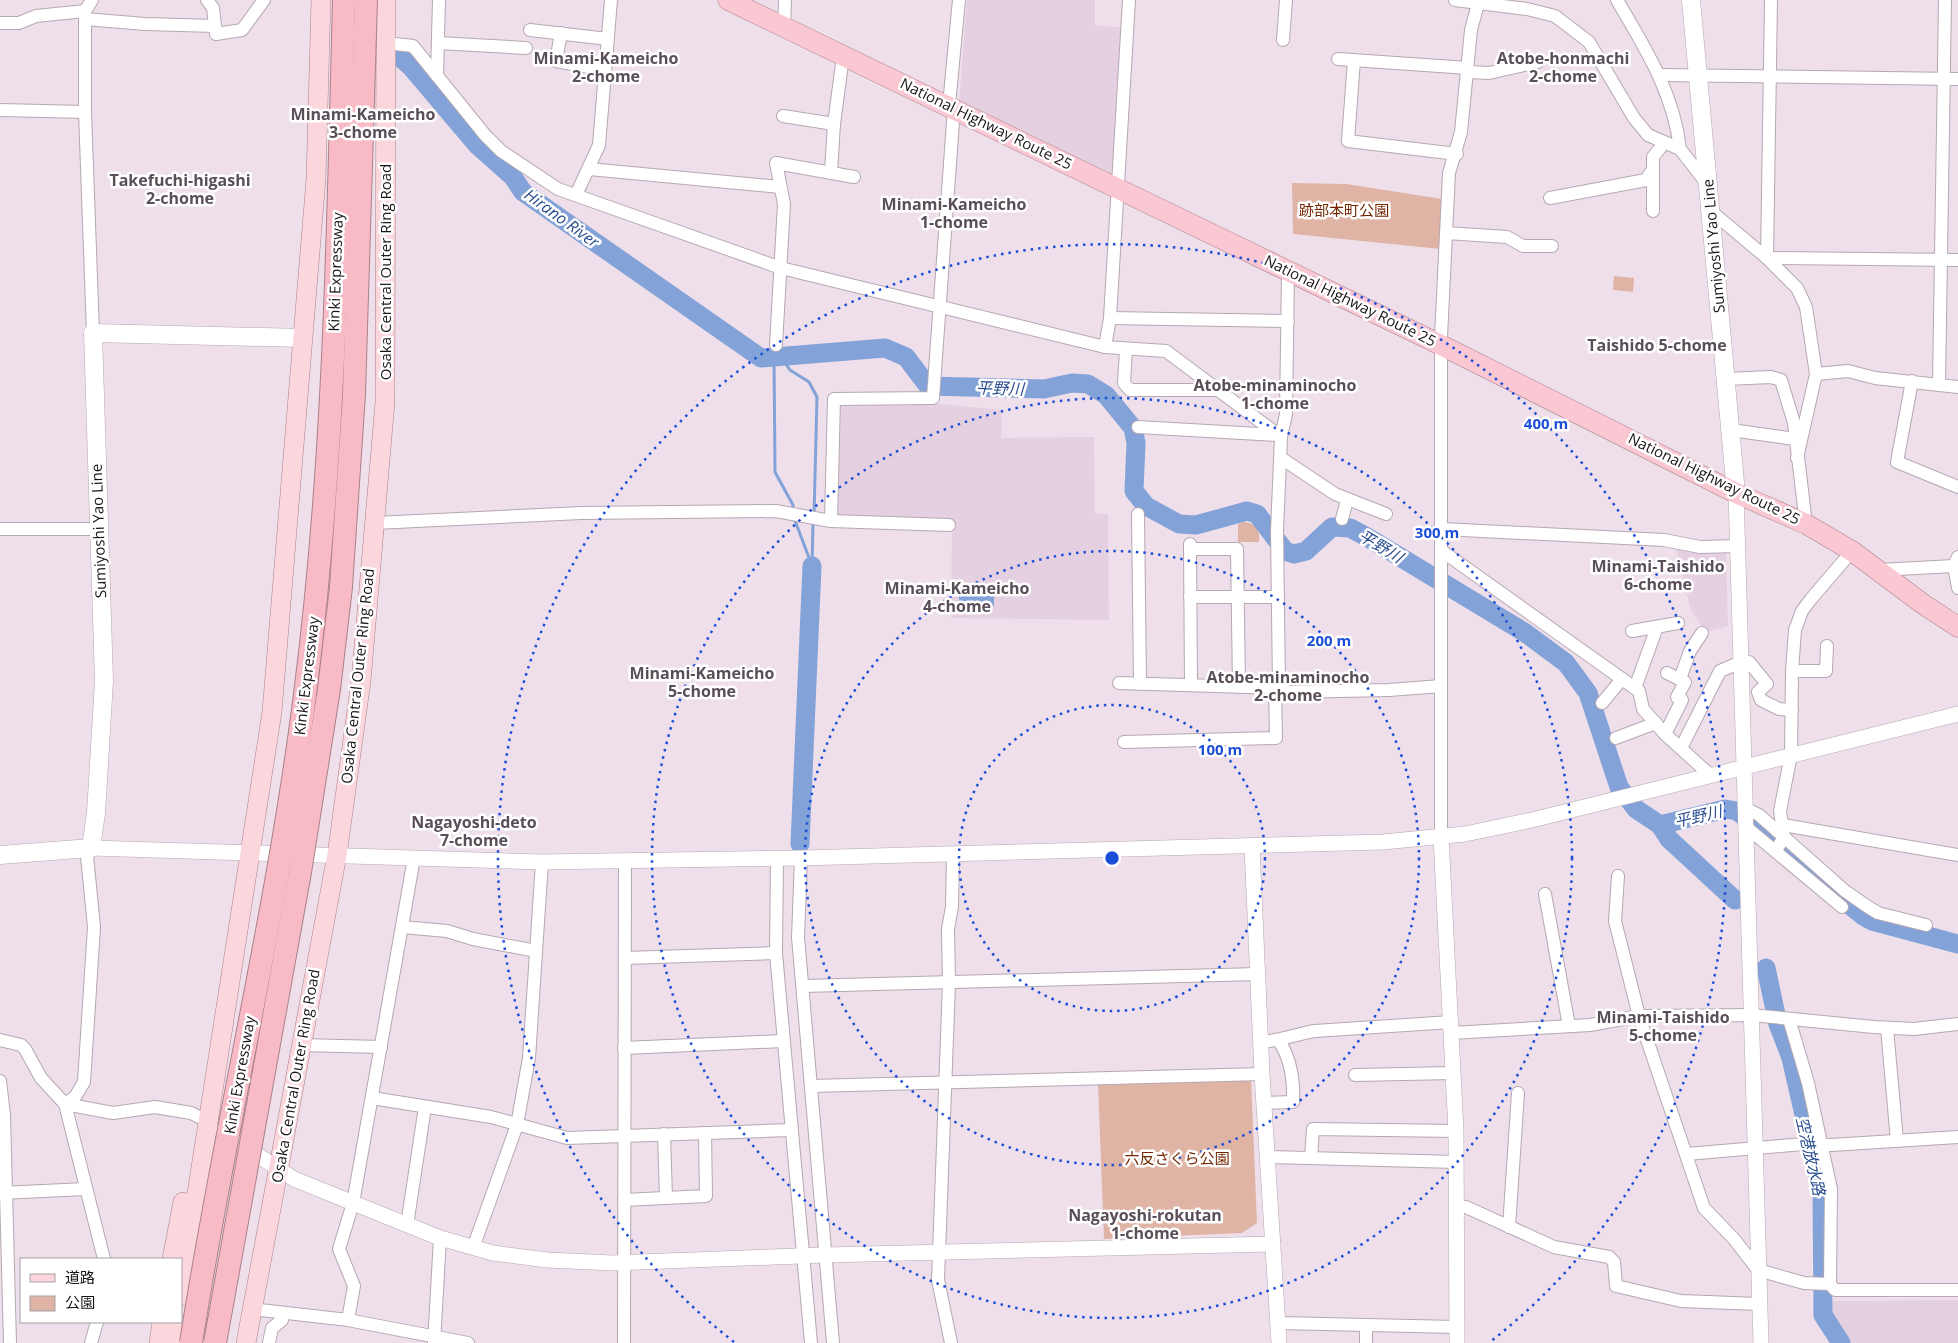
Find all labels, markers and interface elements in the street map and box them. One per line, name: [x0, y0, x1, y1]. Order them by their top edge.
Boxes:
district label: Minami-Kameicho 2-chome: [534, 47, 679, 87]
district label: Atobe-honmachi 2-chome: [1497, 47, 1629, 87]
street label: National Highway Route 25: [897, 73, 1076, 173]
district label: Minami-Kameicho 3-chome: [291, 103, 436, 143]
street label: Osaka Central Outer Ring Road: [375, 164, 395, 380]
district label: Takefuchi-higashi 2-chome: [109, 169, 251, 209]
street label: Sumiyoshi Yao Line: [1697, 178, 1729, 314]
water label: Hirano River: [520, 183, 604, 253]
district label: Minami-Kameicho 1-chome: [882, 193, 1027, 233]
park label: 跡部本町公園: [1299, 200, 1389, 220]
street label: Kinki Expressway: [323, 211, 347, 332]
street label: National Highway Route 25: [1261, 250, 1440, 350]
district label: Taishido 5-chome: [1587, 334, 1727, 356]
district label: Atobe-minaminocho 1-chome: [1193, 374, 1357, 414]
water label: 平野川: [976, 376, 1026, 400]
text: 400 m: [1524, 413, 1568, 433]
street label: National Highway Route 25: [1625, 428, 1804, 528]
street label: Sumiyoshi Yao Line: [86, 463, 110, 599]
text: 300 m: [1415, 522, 1459, 542]
water label: 平野川: [1355, 524, 1409, 569]
district label: Minami-Taishido 6-chome: [1591, 555, 1725, 595]
street label: Osaka Central Outer Ring Road: [336, 567, 378, 785]
district label: Minami-Kameicho 4-chome: [885, 577, 1030, 617]
street label: Kinki Expressway: [289, 615, 323, 736]
text: 200 m: [1307, 630, 1351, 650]
district label: Minami-Kameicho 5-chome: [630, 662, 775, 702]
district label: Atobe-minaminocho 2-chome: [1206, 666, 1370, 706]
text: 100 m: [1198, 739, 1242, 759]
water label: 平野川: [1672, 799, 1726, 832]
district label: Nagayoshi-deto 7-chome: [411, 811, 537, 851]
centre of rings: [1103, 849, 1121, 867]
street label: Osaka Central Outer Ring Road: [266, 967, 324, 1184]
district label: Minami-Taishido 5-chome: [1596, 1006, 1730, 1046]
street label: Kinki Expressway: [219, 1014, 259, 1135]
water label: 空港放水路: [1791, 1115, 1831, 1199]
park label: 六反さくら公園: [1124, 1148, 1230, 1168]
district label: Nagayoshi-rokutan 1-chome: [1068, 1204, 1222, 1244]
legend: [20, 1258, 182, 1323]
text: 道路: [65, 1267, 95, 1287]
text: 公園: [65, 1292, 95, 1312]

